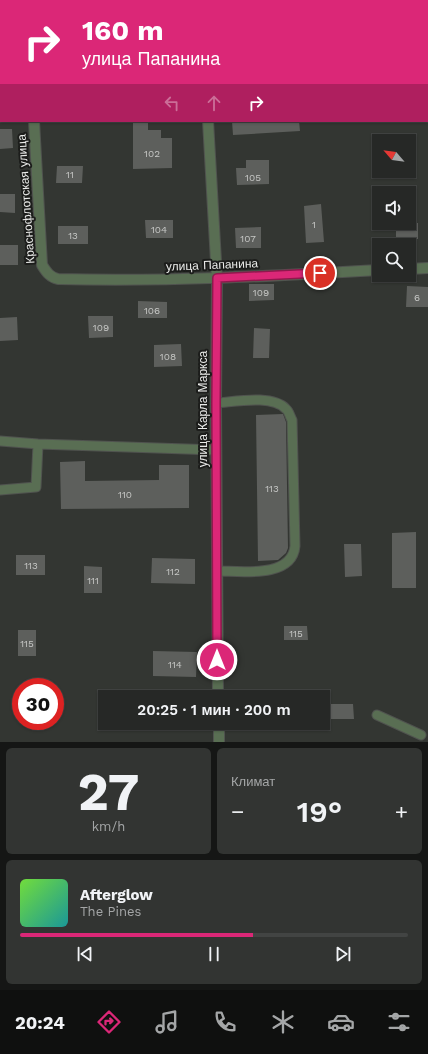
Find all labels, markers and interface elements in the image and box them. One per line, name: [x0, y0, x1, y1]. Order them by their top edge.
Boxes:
text: 160 m: [82, 14, 164, 47]
icon: right: [16, 16, 68, 68]
text: улица Папанина: [82, 48, 220, 69]
icon: left: [161, 92, 183, 114]
icon: ahead: [203, 92, 225, 114]
icon: right: [245, 92, 267, 114]
street label: Краснофлотская улица: [14, 133, 38, 264]
north arrow: [372, 134, 416, 178]
map controls: [372, 134, 416, 282]
house number: 102: [144, 148, 160, 159]
house number: 11: [66, 169, 74, 180]
house number: 105: [245, 172, 261, 183]
button: sound: [372, 186, 416, 230]
house number: 1: [312, 219, 316, 230]
house number: 104: [151, 224, 167, 235]
house number: 13: [68, 230, 78, 241]
house number: 107: [240, 233, 256, 244]
button: search: [372, 238, 416, 282]
street label: улица Папанина: [166, 256, 259, 274]
pin: [303, 256, 337, 290]
icon: arrive: [309, 262, 331, 284]
house number: 109: [253, 287, 269, 298]
house number: 6: [414, 292, 420, 303]
house number: 106: [144, 305, 160, 316]
house number: 109: [93, 322, 109, 333]
house number: 108: [160, 351, 176, 362]
street label: улица Карла Маркса: [196, 351, 210, 467]
house number: 113: [265, 483, 279, 494]
house number: 110: [118, 489, 132, 500]
house number: 113: [24, 560, 38, 571]
house number: 112: [166, 566, 180, 577]
house number: 111: [87, 575, 99, 586]
house number: 115: [289, 628, 303, 639]
house number: 115: [20, 638, 34, 649]
position arrow: [196, 639, 238, 681]
house number: 114: [168, 659, 182, 670]
speed limit sign: 30: [12, 678, 64, 730]
text: 20:25 · 1 мин · 200 m: [137, 701, 291, 719]
text: 27: [78, 762, 139, 823]
text: Климат: [231, 774, 275, 789]
text: 19°: [297, 794, 342, 829]
text: −: [231, 799, 244, 824]
text: +: [395, 799, 408, 824]
text: km/h: [92, 819, 125, 834]
text: Afterglow: [80, 886, 153, 904]
text: The Pines: [80, 904, 141, 919]
icon: previous: [74, 943, 96, 965]
icon: pause: [203, 943, 225, 965]
icon: next: [332, 943, 354, 965]
icon: directions: [95, 1008, 123, 1036]
icon: music: [153, 1008, 181, 1036]
icon: phone: [211, 1008, 239, 1036]
icon: climate: [269, 1008, 297, 1036]
icon: car: [327, 1008, 355, 1036]
icon: filters: [385, 1008, 413, 1036]
text: 20:24: [15, 1012, 65, 1033]

